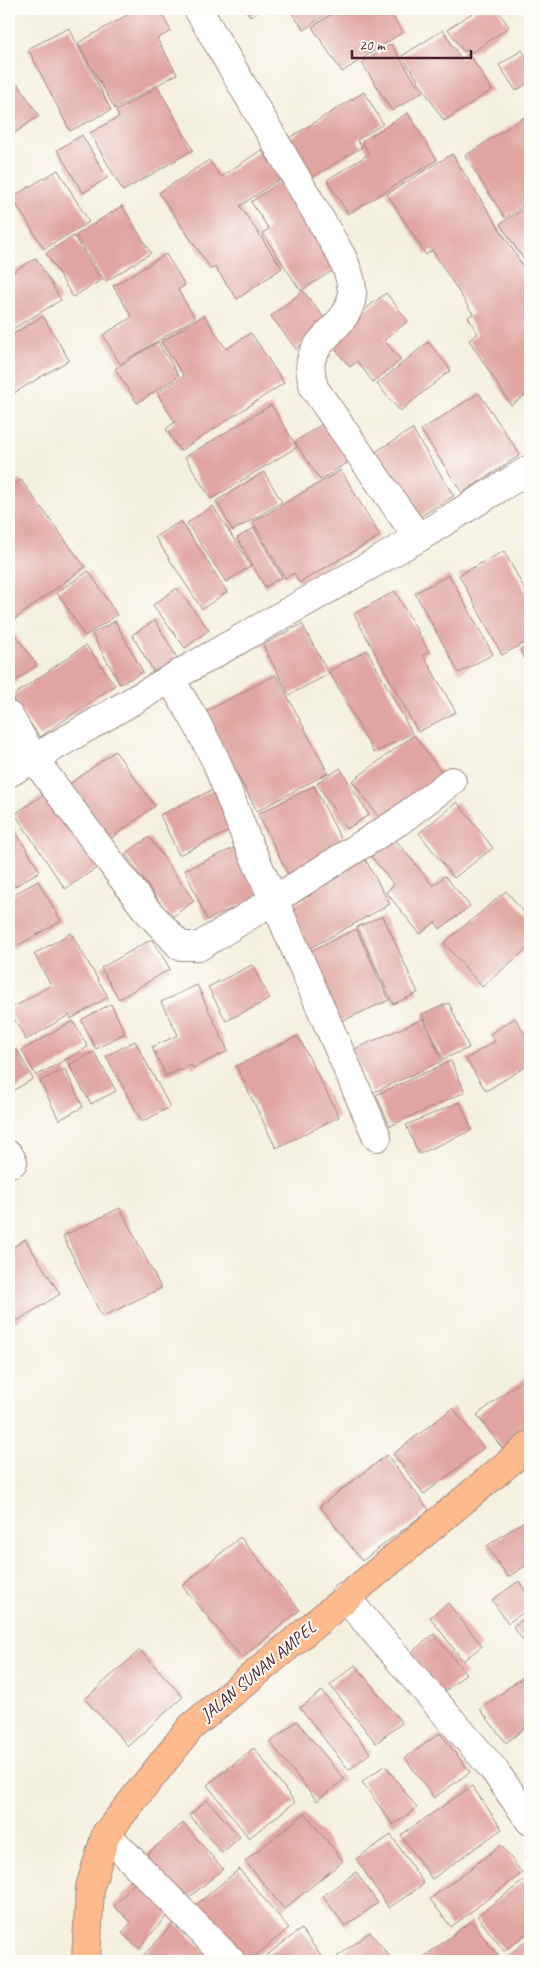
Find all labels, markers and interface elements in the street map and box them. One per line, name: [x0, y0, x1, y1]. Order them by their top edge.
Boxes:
scale bar: [352, 28, 470, 60]
text: 20 m: [359, 36, 386, 55]
street label: JALAN SUNAN AMPEL: [195, 1616, 320, 1726]

